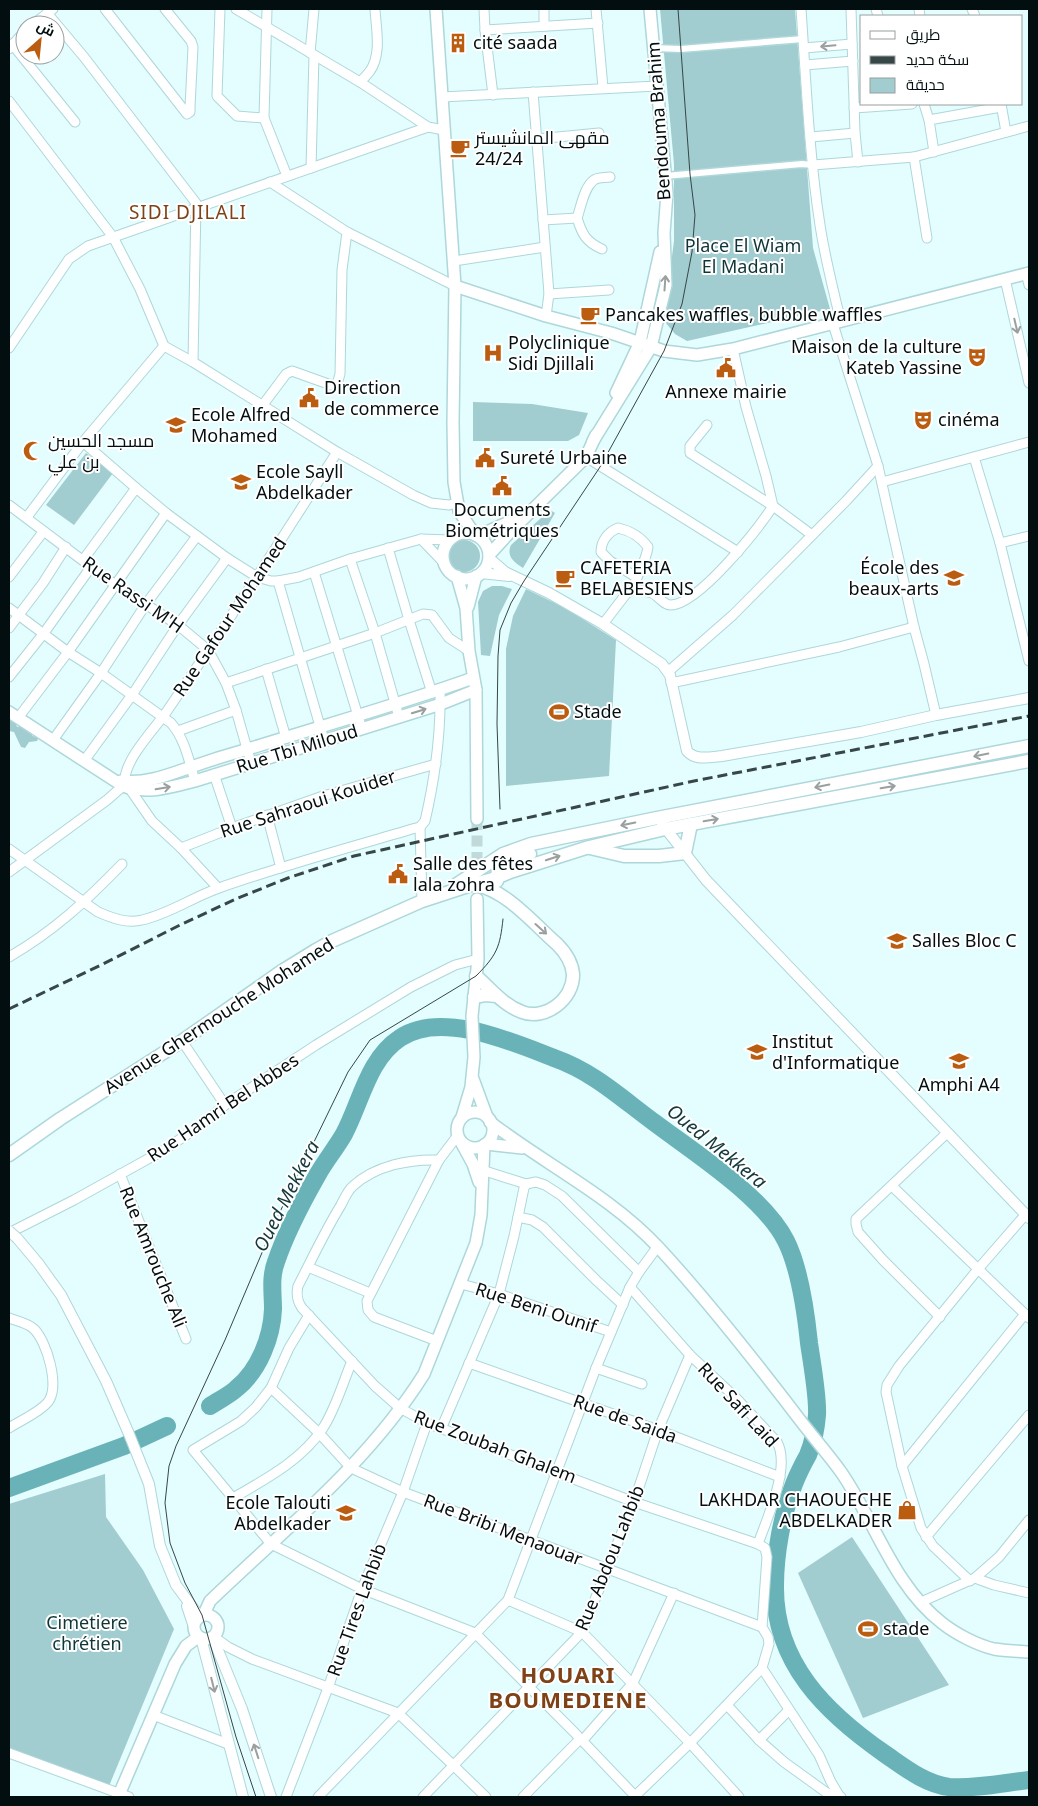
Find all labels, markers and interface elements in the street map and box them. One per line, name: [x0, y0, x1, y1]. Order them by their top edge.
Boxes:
north arrow: [15, 15, 65, 65]
text: ش: [34, 15, 58, 41]
legend: [860, 15, 1023, 105]
text: طريق: [906, 24, 940, 45]
place label: cité saada: [473, 30, 558, 54]
building icon: cité saada: [447, 32, 469, 54]
street label: Bendouma Brahim: [640, 41, 676, 201]
one-way arrow: [820, 41, 836, 50]
text: سكة حديد: [906, 49, 969, 69]
text: حديقة: [906, 74, 945, 94]
place label: مقهى المانشيستر 24/24: [474, 125, 610, 170]
cafe icon: مقهى المانشيستر 24/24: [449, 137, 471, 159]
district label: SIDI DJILALI: [129, 199, 247, 225]
park label: Place El Wiam El Madani: [685, 233, 801, 278]
one-way arrow: [661, 275, 670, 291]
place label: Pancakes waffles, bubble waffles: [605, 302, 882, 326]
cafe icon: Pancakes waffles, bubble waffles: [579, 304, 601, 326]
one-way arrow: [1012, 318, 1021, 334]
place label: Polyclinique Sidi Djillali: [508, 330, 610, 375]
place label: Maison de la culture Kateb Yassine: [791, 334, 962, 379]
hospital icon: Polyclinique Sidi Djillali: [482, 342, 504, 364]
theatre icon: Maison de la culture Kateb Yassine: [966, 346, 988, 368]
public building icon: Annexe mairie: [715, 357, 737, 379]
place label: Direction de commerce: [324, 375, 439, 420]
place label: Annexe mairie: [665, 379, 787, 403]
public building icon: Direction de commerce: [298, 387, 320, 409]
place label: Ecole Alfred Mohamed: [191, 402, 291, 447]
place label: cinéma: [938, 407, 1000, 431]
theatre icon: cinéma: [912, 409, 934, 431]
school or university icon: Ecole Alfred Mohamed: [165, 414, 187, 436]
place label: مسجد الحسين بن علي: [48, 428, 154, 476]
mosque icon: مسجد الحسين بن علي: [22, 440, 44, 462]
place label: Sureté Urbaine: [500, 445, 627, 469]
public building icon: Sureté Urbaine: [474, 447, 496, 469]
place label: Ecole Sayll Abdelkader: [256, 459, 353, 504]
school or university icon: Ecole Sayll Abdelkader: [230, 471, 252, 493]
public building icon: Documents Biométriques: [491, 475, 513, 497]
place label: Documents Biométriques: [445, 497, 559, 542]
street label: Rue Gafour Mohamed: [167, 532, 291, 701]
street label: Rue Rassi M'H: [78, 550, 189, 638]
place label: CAFETERIA BELABESIENS: [580, 555, 694, 600]
place label: École des beaux-arts: [849, 555, 939, 600]
cafe icon: CAFETERIA BELABESIENS: [554, 567, 576, 589]
school or university icon: École des beaux-arts: [943, 567, 965, 589]
place label: Stade: [574, 699, 622, 723]
sports icon: Stade: [548, 701, 570, 723]
one-way arrow: [411, 706, 426, 715]
street label: Rue Tbi Miloud: [233, 718, 361, 778]
one-way arrow: [974, 750, 990, 760]
street label: Rue Sahraoui Kouider: [217, 763, 399, 843]
one-way arrow: [814, 781, 830, 791]
one-way arrow: [880, 782, 896, 792]
one-way arrow: [155, 783, 171, 793]
one-way arrow: [703, 815, 719, 824]
one-way arrow: [621, 820, 637, 829]
place label: Salle des fêtes lala zohra: [413, 851, 533, 896]
one-way arrow: [545, 853, 561, 863]
public building icon: Salle des fêtes lala zohra: [387, 863, 409, 885]
one-way arrow: [534, 924, 547, 935]
place label: Salles Bloc C: [912, 928, 1017, 952]
school or university icon: Salles Bloc C: [886, 930, 908, 952]
street label: Avenue Ghermouche Mohamed: [99, 932, 338, 1099]
place label: Institut d'Informatique: [772, 1029, 899, 1074]
school or university icon: Institut d'Informatique: [746, 1041, 768, 1063]
street label: Rue Hamri Bel Abbes: [142, 1048, 303, 1167]
school or university icon: Amphi A4: [948, 1050, 970, 1072]
place label: Amphi A4: [918, 1072, 1000, 1096]
water label: Oued Mekkera: [662, 1098, 773, 1194]
water label: Oued Mekkera: [247, 1136, 325, 1256]
street label: Rue Amrouche Ali: [115, 1183, 193, 1331]
street label: Rue Beni Ounif: [472, 1276, 601, 1338]
street label: Rue Safi Laid: [693, 1357, 784, 1452]
street label: Rue de Saida: [570, 1388, 681, 1448]
street label: Rue Zoubah Ghalem: [411, 1404, 580, 1488]
street label: Rue Abdou Lahbib: [569, 1481, 649, 1634]
place label: LAKHDAR CHAOUECHE ABDELKADER: [699, 1487, 892, 1532]
street label: Rue Bribi Menaouar: [420, 1488, 587, 1571]
place label: Ecole Talouti Abdelkader: [226, 1490, 332, 1535]
shop icon: LAKHDAR CHAOUECHE ABDELKADER: [896, 1499, 918, 1521]
school or university icon: Ecole Talouti Abdelkader: [335, 1502, 357, 1524]
street label: Rue Tires Lahbib: [321, 1540, 391, 1679]
park label: Cimetiere chrétien: [46, 1610, 128, 1655]
place label: stade: [883, 1616, 929, 1640]
sports icon: stade: [857, 1618, 879, 1640]
district label: HOUARI BOUMEDIENE: [489, 1659, 647, 1714]
one-way arrow: [209, 1677, 218, 1693]
one-way arrow: [250, 1743, 260, 1759]

